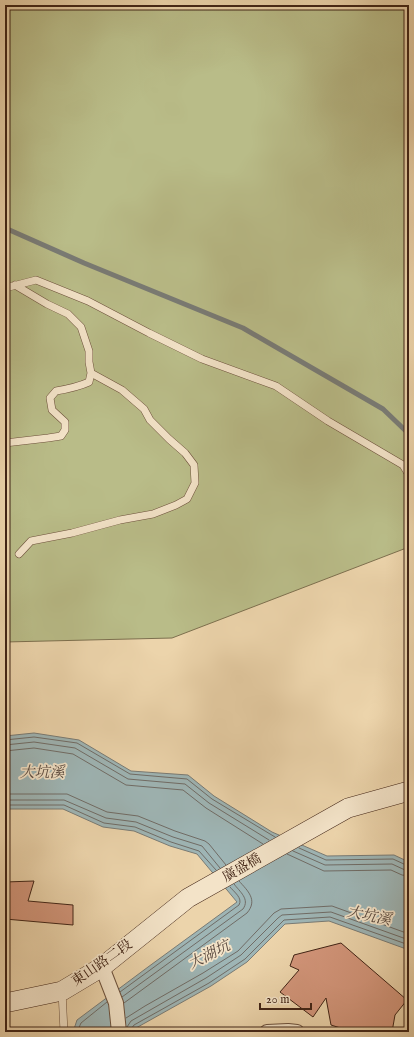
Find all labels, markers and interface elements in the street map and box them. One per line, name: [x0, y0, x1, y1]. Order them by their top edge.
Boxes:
water label: 大坑溪: [19, 763, 66, 782]
street label: 廣盛橋: [219, 850, 265, 886]
water label: 大坑溪: [345, 902, 395, 930]
water label: 大湖坑: [185, 935, 235, 974]
street label: 東山路二段: [68, 936, 136, 990]
scale bar: [260, 985, 311, 1011]
text: 20 m: [266, 992, 289, 1007]

